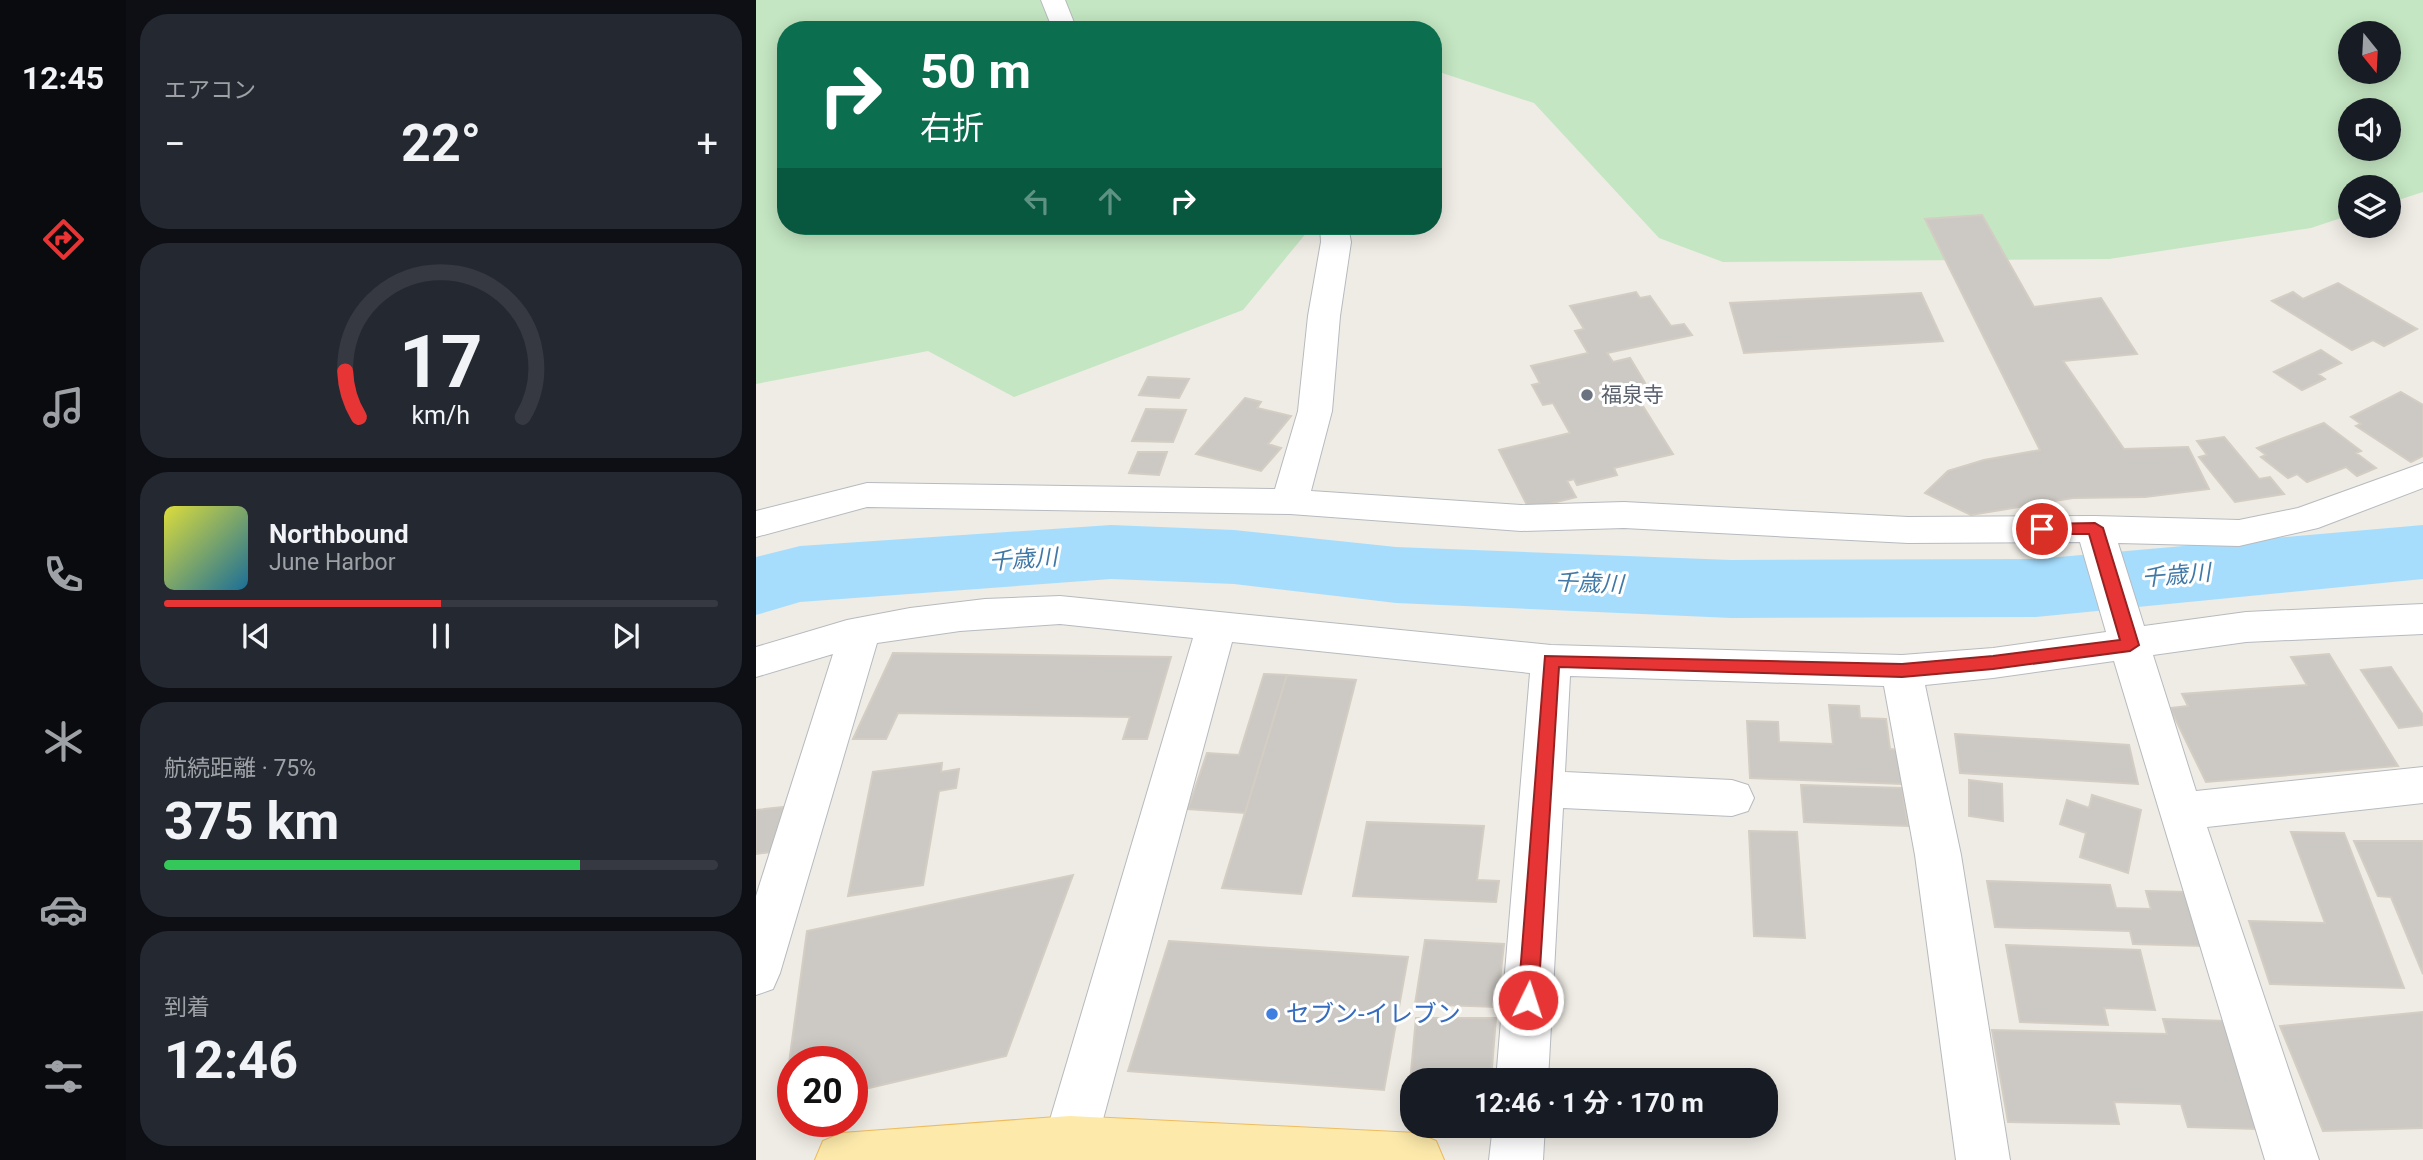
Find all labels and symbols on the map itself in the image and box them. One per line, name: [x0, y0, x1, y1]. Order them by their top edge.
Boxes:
north arrow: [2338, 21, 2401, 84]
place label: 福泉寺: [1601, 383, 1664, 407]
marker: 福泉寺: [1579, 387, 1595, 403]
pin: [2012, 499, 2072, 559]
water label: 千歳川: [988, 543, 1061, 575]
water label: 千歳川: [2140, 559, 2215, 592]
water label: 千歳川: [1554, 569, 1627, 598]
position arrow: [1491, 963, 1565, 1037]
place label: セブン-イレブン: [1286, 1000, 1461, 1028]
marker: セブン-イレブン: [1264, 1006, 1280, 1022]
speed limit sign: 20: [777, 1046, 868, 1137]

